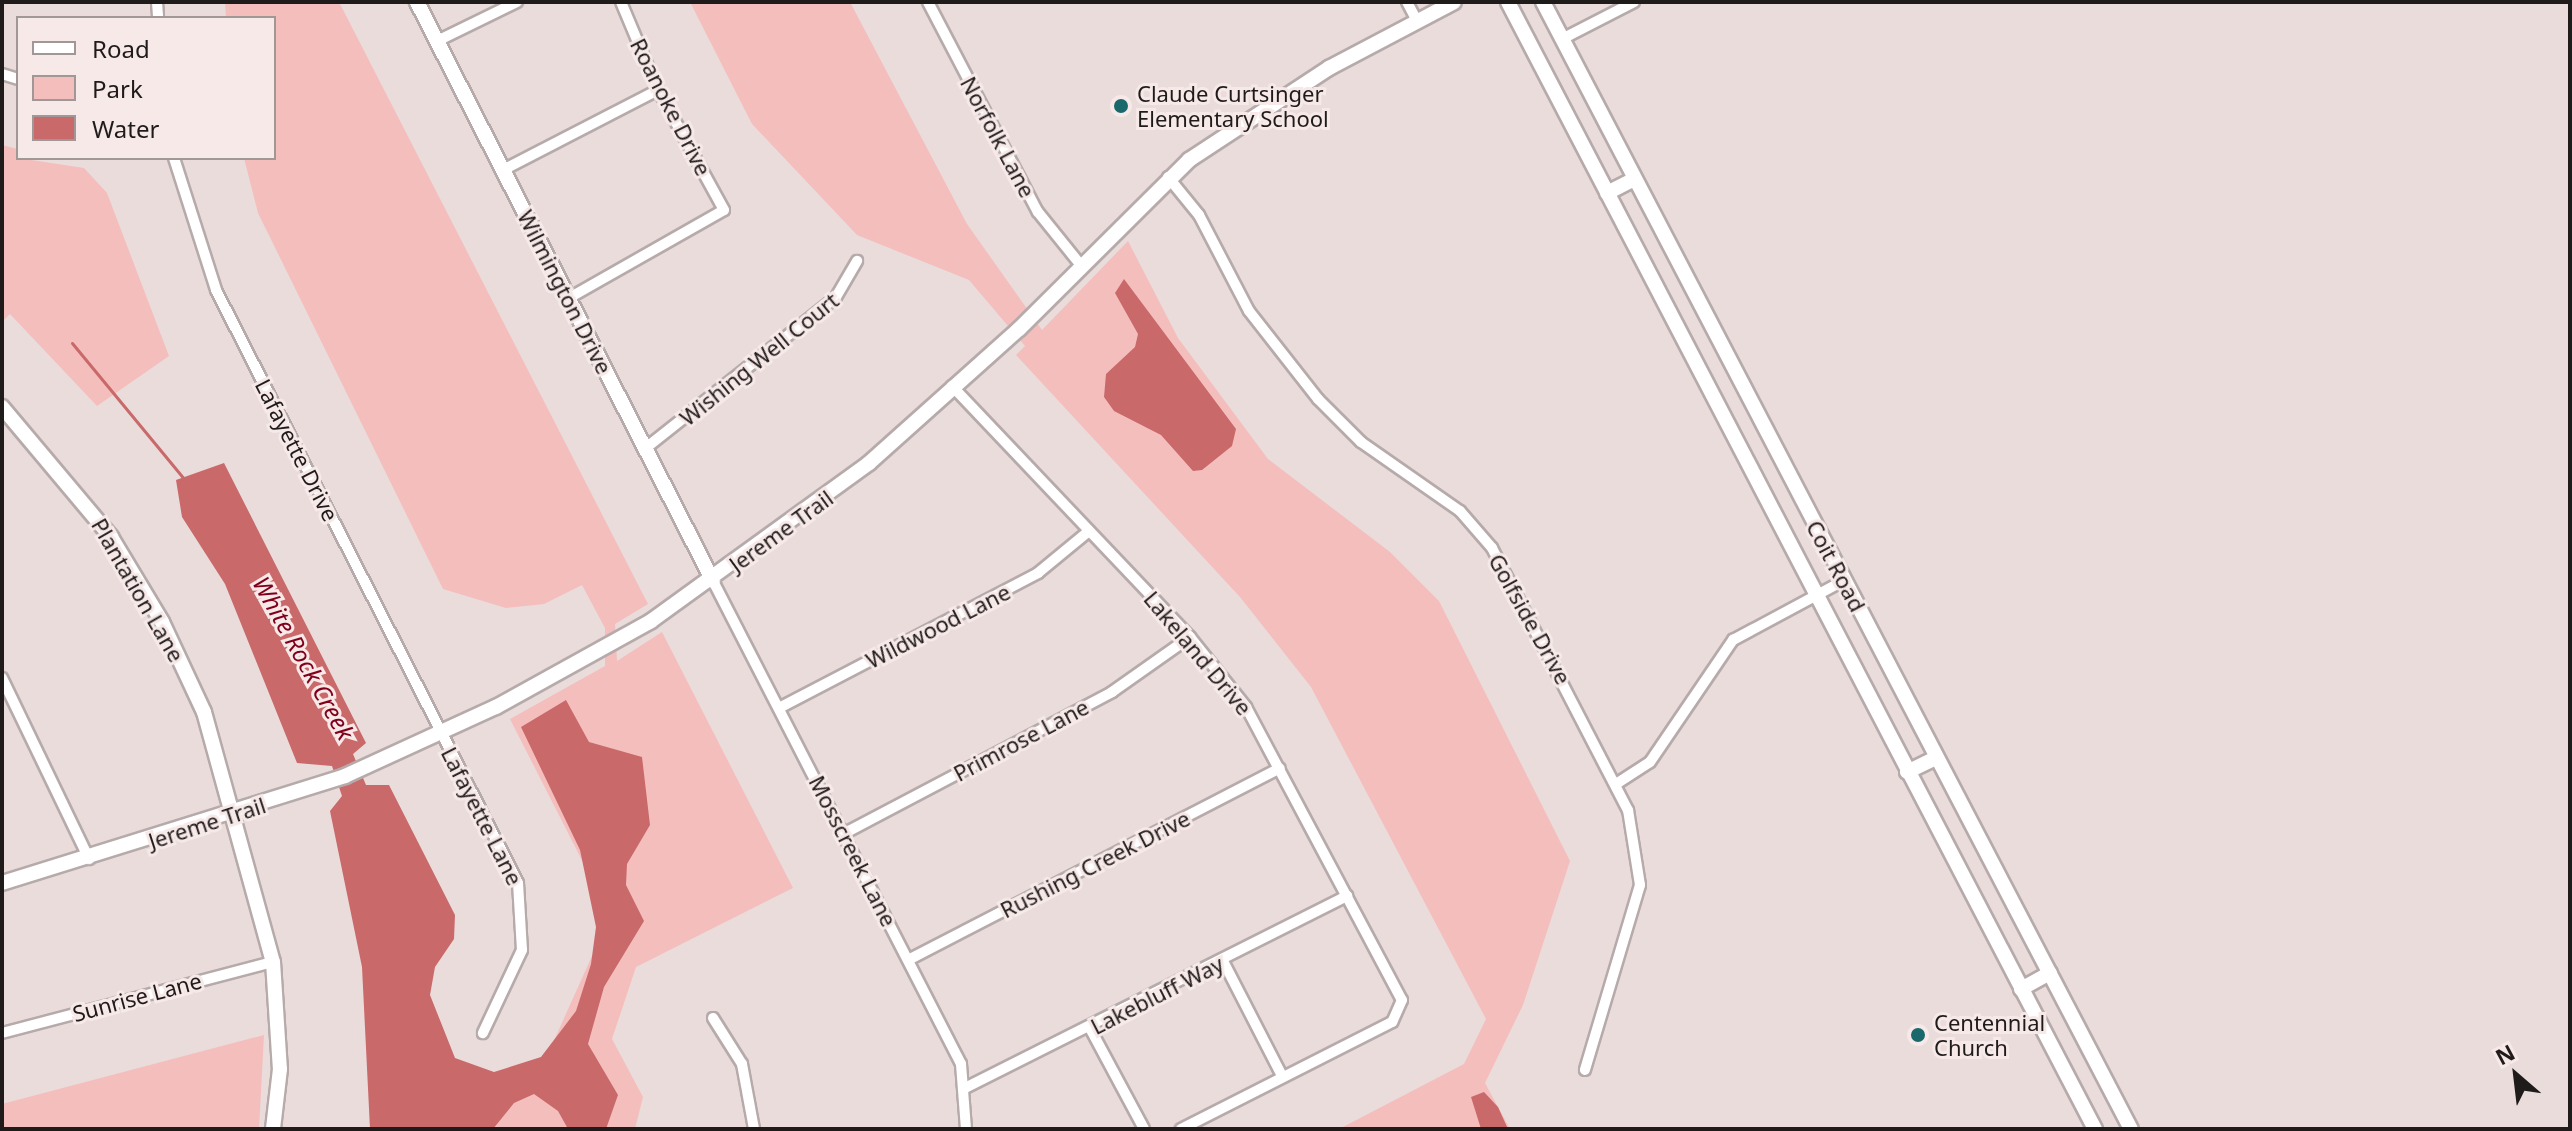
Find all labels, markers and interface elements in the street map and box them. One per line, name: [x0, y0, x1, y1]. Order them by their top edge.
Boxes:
legend: [16, 16, 276, 160]
text: Road: [92, 32, 150, 65]
street label: Roanoke Drive: [625, 34, 717, 180]
text: Park: [92, 72, 143, 105]
street label: Norfolk Lane: [955, 72, 1041, 202]
place label: Claude Curtsinger Elementary School: [1137, 80, 1329, 132]
marker: Claude Curtsinger Elementary School: [1112, 97, 1130, 115]
text: Water: [92, 112, 159, 145]
street label: Wilmington Drive: [512, 206, 618, 378]
street label: Wishing Well Court: [674, 287, 844, 431]
street label: Lafayette Drive: [250, 375, 344, 525]
street label: Jereme Trail: [724, 485, 838, 577]
street label: Plantation Lane: [86, 514, 190, 666]
street label: Coit Road: [1801, 516, 1871, 616]
street label: Golfside Drive: [1483, 549, 1577, 689]
water label: White Rock Creek: [247, 571, 361, 745]
street label: Wildwood Lane: [861, 578, 1015, 674]
street label: Lakeland Drive: [1139, 586, 1257, 720]
street label: Primrose Lane: [949, 693, 1093, 787]
street label: Lafayette Lane: [436, 743, 528, 889]
street label: Mosscreek Lane: [804, 771, 902, 931]
street label: Jereme Trail: [145, 792, 269, 854]
street label: Rushing Creek Drive: [996, 805, 1194, 923]
street label: Lakebluff Way: [1086, 950, 1228, 1040]
street label: Sunrise Lane: [70, 967, 204, 1027]
place label: Centennial Church: [1934, 1009, 2045, 1060]
marker: Centennial Church: [1909, 1026, 1927, 1044]
north arrow: [2476, 1035, 2556, 1115]
text: N: [2490, 1036, 2520, 1071]

